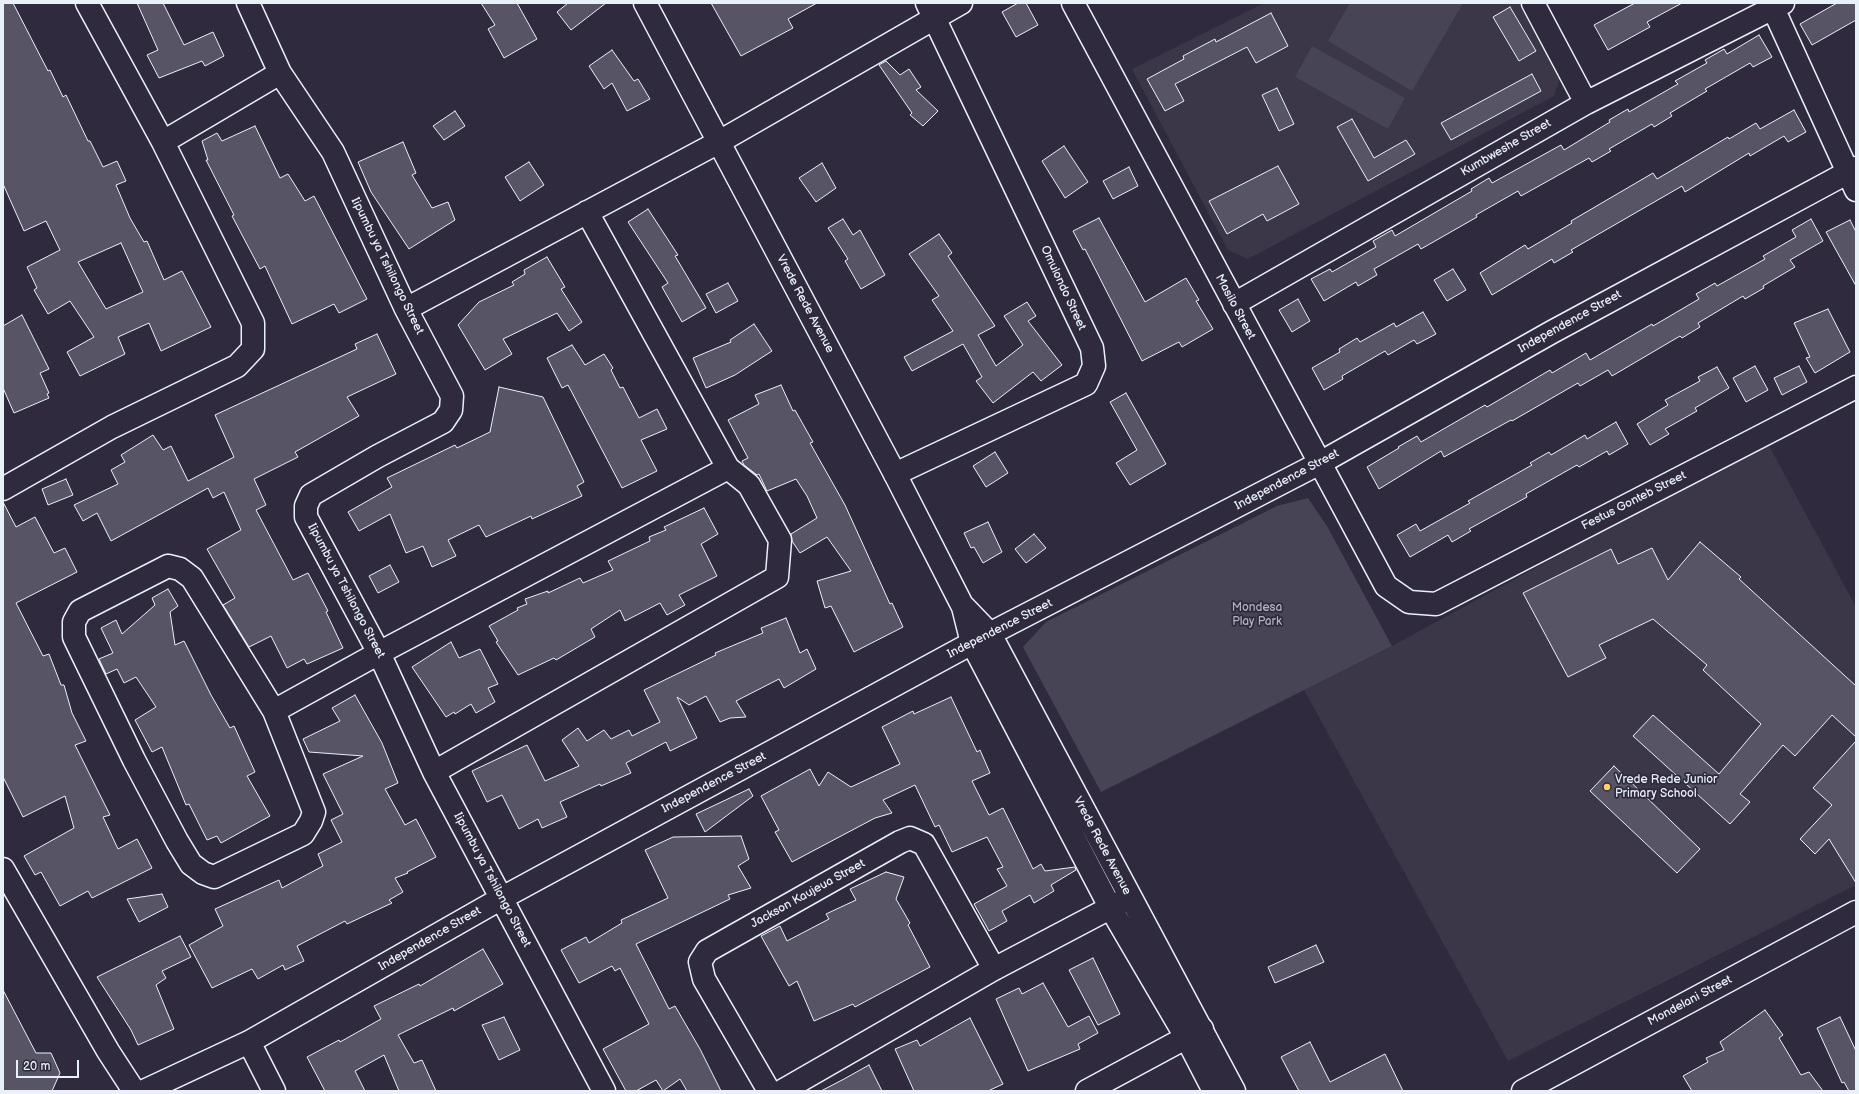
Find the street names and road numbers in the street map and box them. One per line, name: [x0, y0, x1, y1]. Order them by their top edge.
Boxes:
street label: Kumbweshe Street: [1458, 116, 1554, 180]
street label: Iipumbu ya Tshilongo Street: [348, 195, 426, 337]
street label: Omulondo Street: [1037, 243, 1089, 333]
street label: Vrede Rede Avenue: [773, 252, 837, 356]
street label: Masilo Street: [1212, 272, 1258, 342]
street label: Independence Street: [1516, 288, 1624, 356]
street label: Independence Street: [1233, 446, 1341, 514]
street label: Festus Gonteb Street: [1579, 468, 1689, 534]
street label: Iipumbu ya Tshilongo Street: [304, 521, 388, 661]
street label: Independence Street: [945, 596, 1055, 662]
street label: Independence Street: [660, 749, 768, 817]
street label: Vrede Rede Avenue: [1070, 794, 1134, 898]
street label: Iipumbu ya Tshilongo Street: [450, 810, 534, 950]
street label: Jackson Kaujeua Street: [748, 857, 868, 931]
street label: Independence Street: [376, 904, 484, 974]
street label: Mondelani Street: [1646, 973, 1734, 1029]

